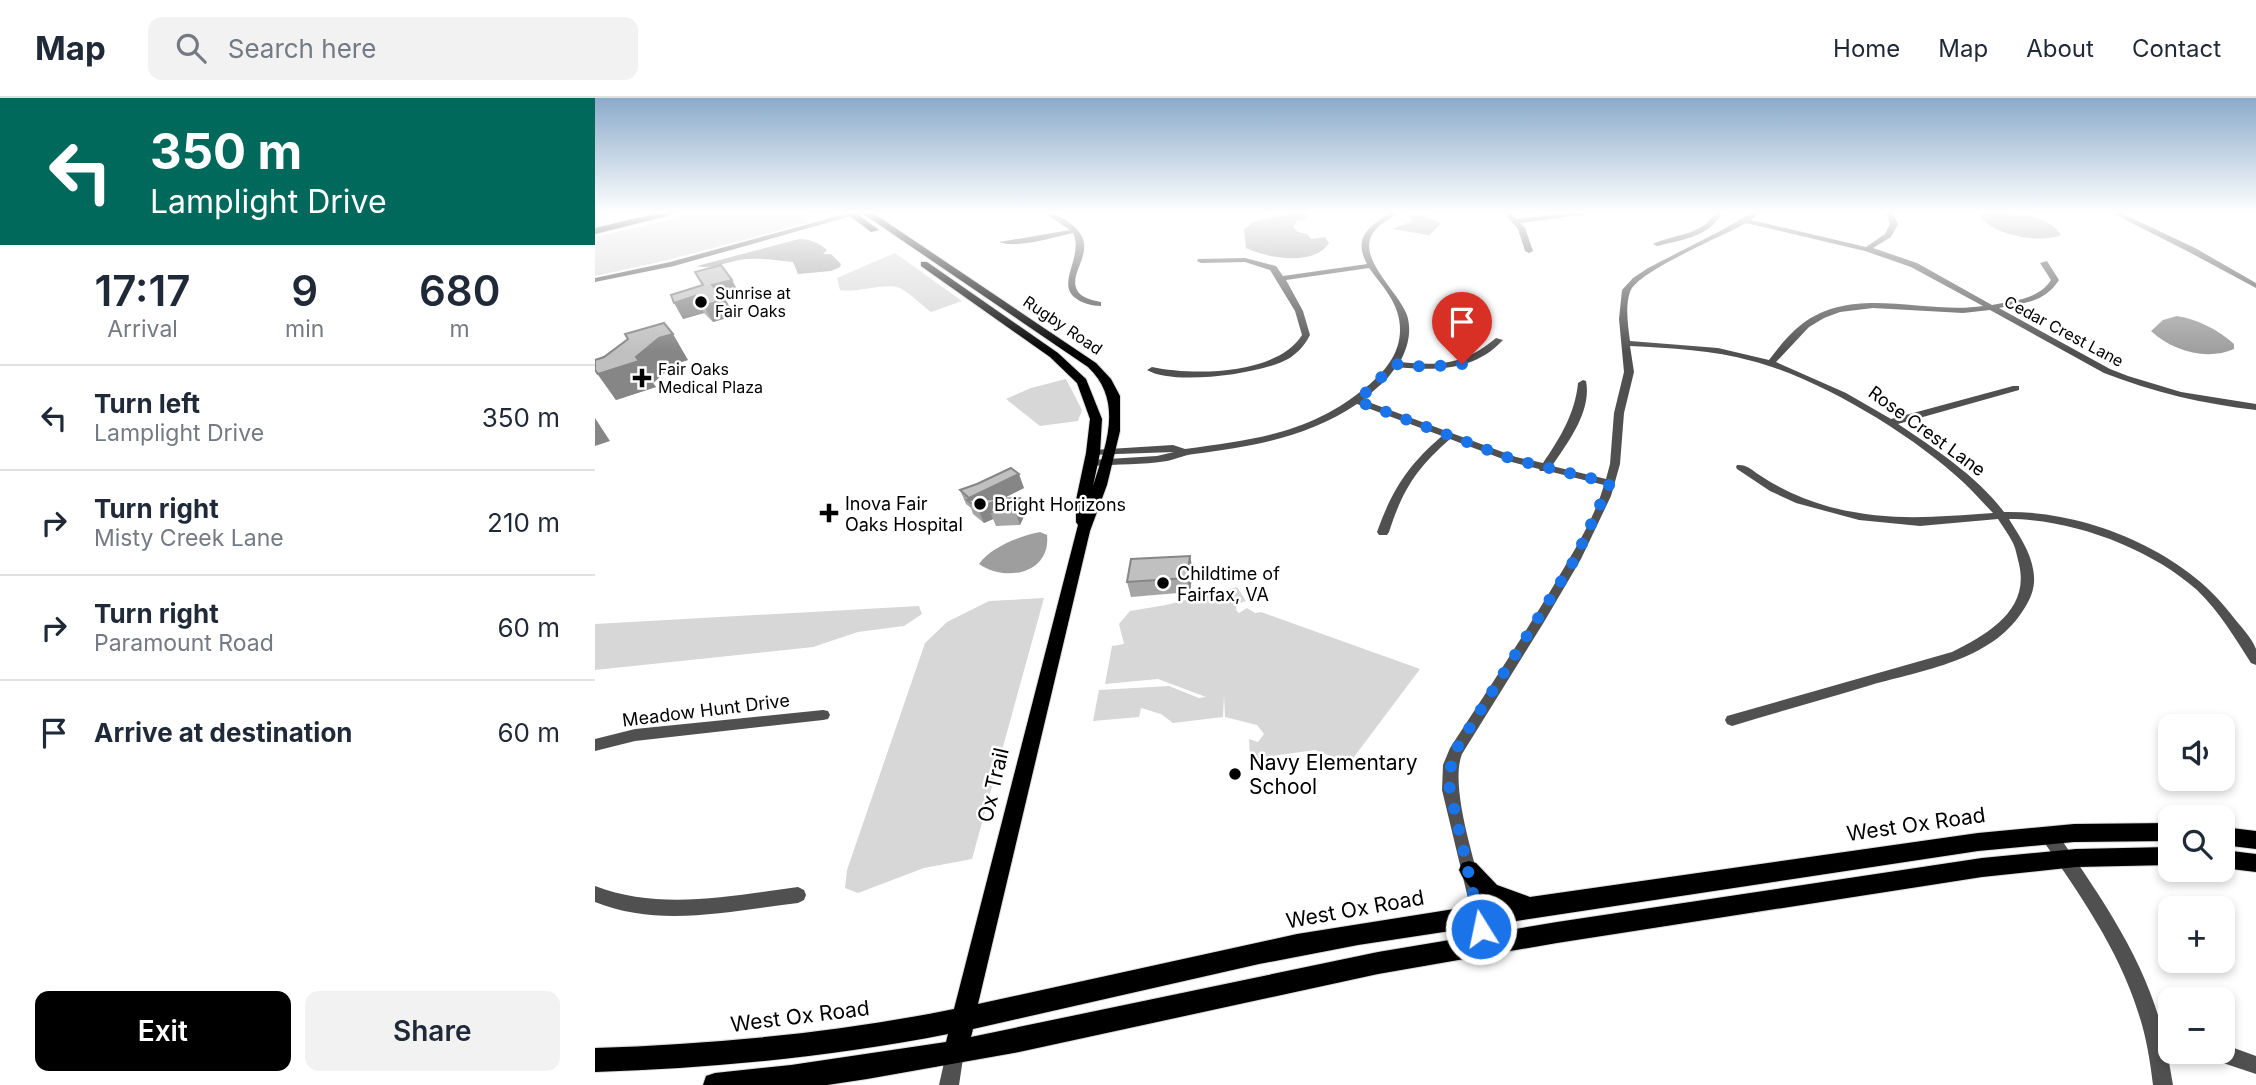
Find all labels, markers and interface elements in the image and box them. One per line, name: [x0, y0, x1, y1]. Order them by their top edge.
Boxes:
search box: [148, 17, 638, 80]
text: Map: [35, 28, 106, 68]
icon: search: [172, 29, 210, 67]
text: Search here: [228, 33, 376, 64]
text: Home: [1833, 34, 1900, 63]
text: Map: [1938, 34, 1988, 63]
text: About: [2026, 34, 2094, 63]
text: Contact: [2132, 34, 2221, 63]
text: 350 m: [150, 122, 302, 181]
icon: left: [35, 126, 126, 217]
text: Lamplight Drive: [150, 182, 387, 221]
text: 17:17: [95, 265, 190, 316]
text: 9: [291, 265, 318, 316]
text: 680: [419, 265, 500, 316]
place label: Sunrise at Fair Oaks: [715, 283, 791, 321]
street label: Rugby Road: [1020, 291, 1106, 359]
street label: Cedar Crest Lane: [2001, 291, 2127, 371]
pin: [1432, 292, 1492, 364]
marker: Sunrise at Fair Oaks: [693, 294, 709, 310]
icon: arrive: [1443, 303, 1481, 341]
text: Arrival: [107, 315, 178, 343]
text: min: [285, 315, 324, 343]
text: m: [450, 315, 470, 343]
place label: Fair Oaks Medical Plaza: [658, 359, 763, 397]
marker: Fair Oaks Medical Plaza: [632, 368, 652, 388]
street label: Rose Crest Lane: [1865, 382, 1989, 480]
text: Turn left: [94, 388, 200, 419]
icon: left: [35, 399, 73, 437]
text: 350 m: [482, 402, 560, 433]
text: Lamplight Drive: [94, 419, 264, 447]
text: Turn right: [94, 493, 219, 524]
place label: Inova Fair Oaks Hospital: [845, 493, 963, 535]
place label: Bright Horizons: [994, 494, 1126, 515]
marker: Bright Horizons: [972, 496, 988, 512]
marker: Inova Fair Oaks Hospital: [819, 503, 839, 523]
icon: right: [35, 504, 73, 542]
text: 210 m: [487, 507, 560, 538]
text: Misty Creek Lane: [94, 524, 284, 552]
place label: Childtime of Fairfax, VA: [1177, 563, 1280, 605]
marker: Childtime of Fairfax, VA: [1155, 575, 1171, 591]
text: Turn right: [94, 598, 219, 629]
icon: right: [35, 609, 73, 647]
text: 60 m: [497, 612, 560, 643]
text: Paramount Road: [94, 629, 274, 657]
street label: Meadow Hunt Drive: [621, 689, 791, 731]
icon: arrive: [35, 714, 73, 752]
map controls: [2158, 714, 2235, 1064]
button: sound: [2158, 714, 2235, 791]
text: Arrive at destination: [94, 717, 353, 748]
text: 60 m: [497, 717, 560, 748]
street label: Ox Trail: [972, 745, 1014, 825]
place label: Navy Elementary School: [1249, 750, 1418, 799]
marker: Navy Elementary School: [1227, 766, 1243, 782]
street label: West Ox Road: [1845, 802, 1987, 846]
button: search: [2158, 805, 2235, 882]
street label: West Ox Road: [1284, 885, 1426, 933]
position arrow: [1444, 892, 1518, 966]
button: +: [2158, 896, 2235, 973]
button: −: [2158, 987, 2235, 1064]
button: Exit: [35, 991, 291, 1071]
button: Share: [305, 991, 560, 1071]
street label: West Ox Road: [729, 995, 871, 1037]

